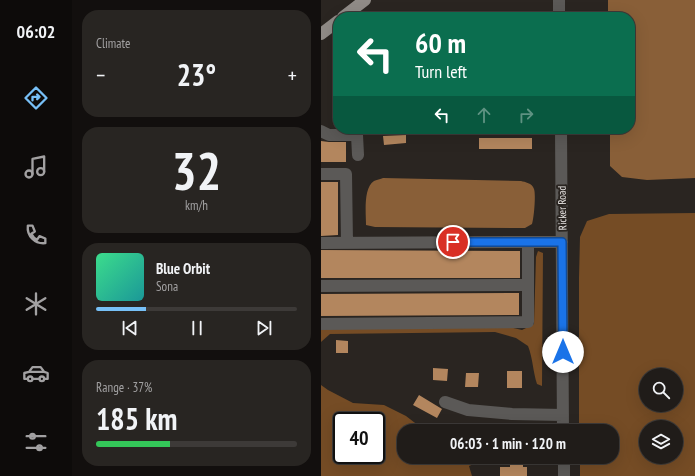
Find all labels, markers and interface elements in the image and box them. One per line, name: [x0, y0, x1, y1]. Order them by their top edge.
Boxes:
text: 06:02: [17, 20, 55, 43]
text: 60 m: [415, 24, 466, 61]
icon: left: [349, 28, 401, 80]
text: Climate: [96, 35, 130, 52]
text: 23°: [177, 55, 216, 94]
text: Turn left: [415, 60, 467, 83]
text: −: [96, 61, 105, 89]
text: +: [288, 61, 297, 89]
icon: directions: [22, 84, 50, 112]
icon: left: [431, 104, 453, 126]
icon: ahead: [473, 104, 495, 126]
icon: right: [515, 104, 537, 126]
text: 32: [172, 137, 221, 204]
icon: music: [22, 153, 50, 181]
street label: Ricker Road: [555, 185, 569, 230]
text: km/h: [185, 197, 208, 214]
icon: phone: [22, 221, 50, 249]
pin: [436, 225, 470, 259]
icon: arrive: [442, 231, 464, 253]
text: Blue Orbit: [156, 259, 210, 278]
text: Sona: [156, 278, 178, 295]
icon: climate: [22, 290, 50, 318]
icon: previous: [119, 317, 141, 339]
icon: pause: [186, 317, 208, 339]
icon: next: [253, 317, 275, 339]
position arrow: [542, 331, 584, 373]
icon: car: [22, 359, 50, 387]
map controls: [639, 368, 683, 464]
button: search: [639, 368, 683, 412]
text: Range · 37%: [96, 379, 152, 396]
text: 185 km: [96, 399, 177, 438]
speed limit sign: 40: [333, 412, 385, 464]
button: layers: [639, 420, 683, 464]
icon: filters: [22, 428, 50, 456]
text: 06:03 · 1 min · 120 m: [450, 434, 566, 453]

